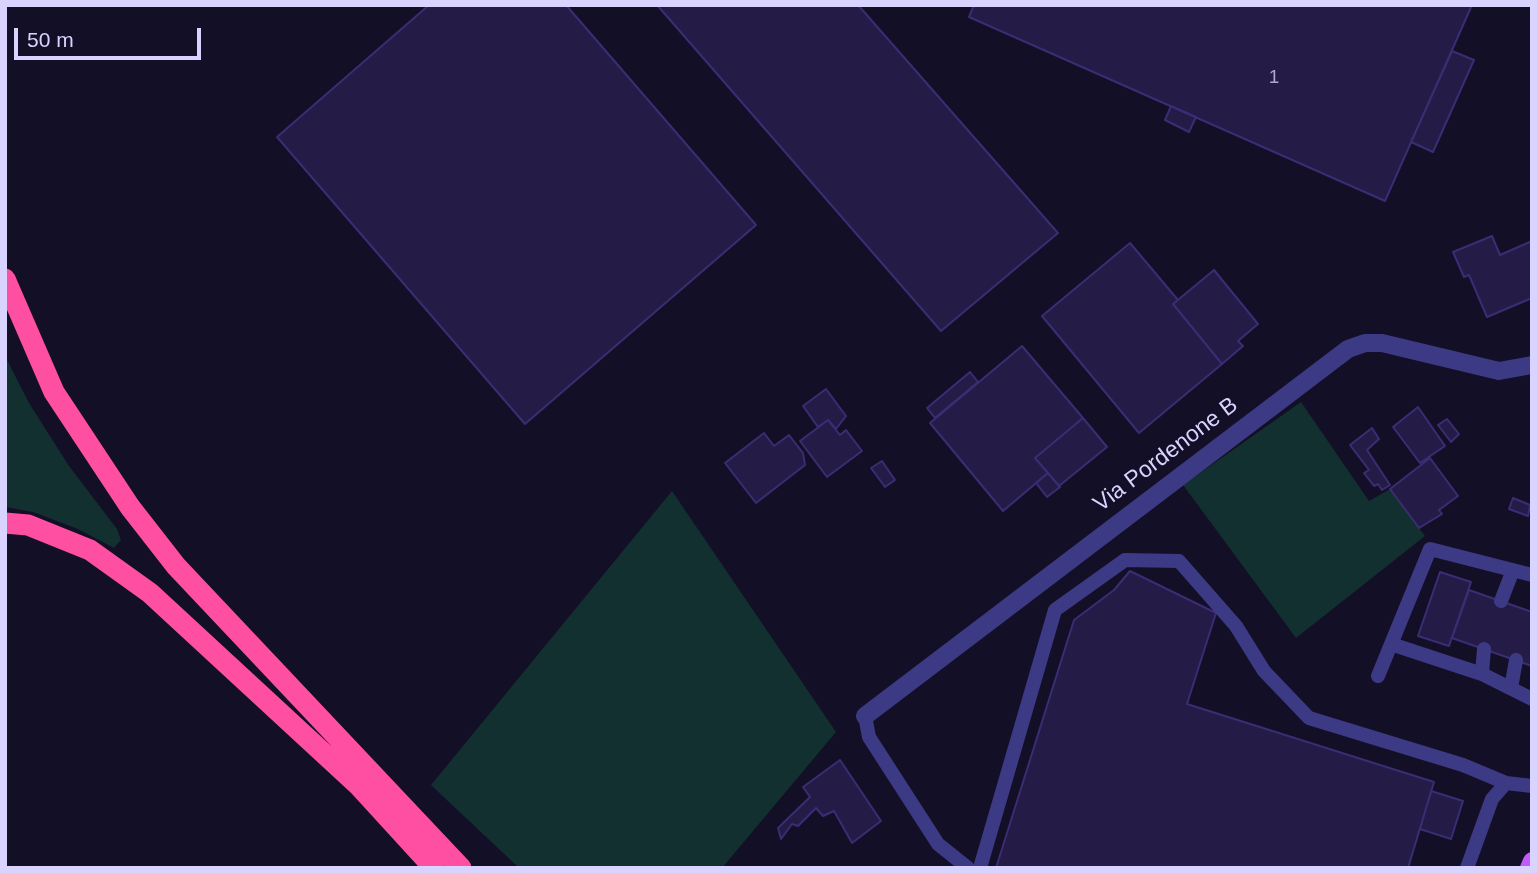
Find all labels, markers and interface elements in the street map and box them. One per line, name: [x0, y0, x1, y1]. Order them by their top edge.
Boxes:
scale bar: [18, 14, 205, 58]
text: 50 m: [27, 28, 74, 51]
house number: 1: [1269, 67, 1279, 89]
street label: Via Pordenone B: [1088, 392, 1244, 518]

